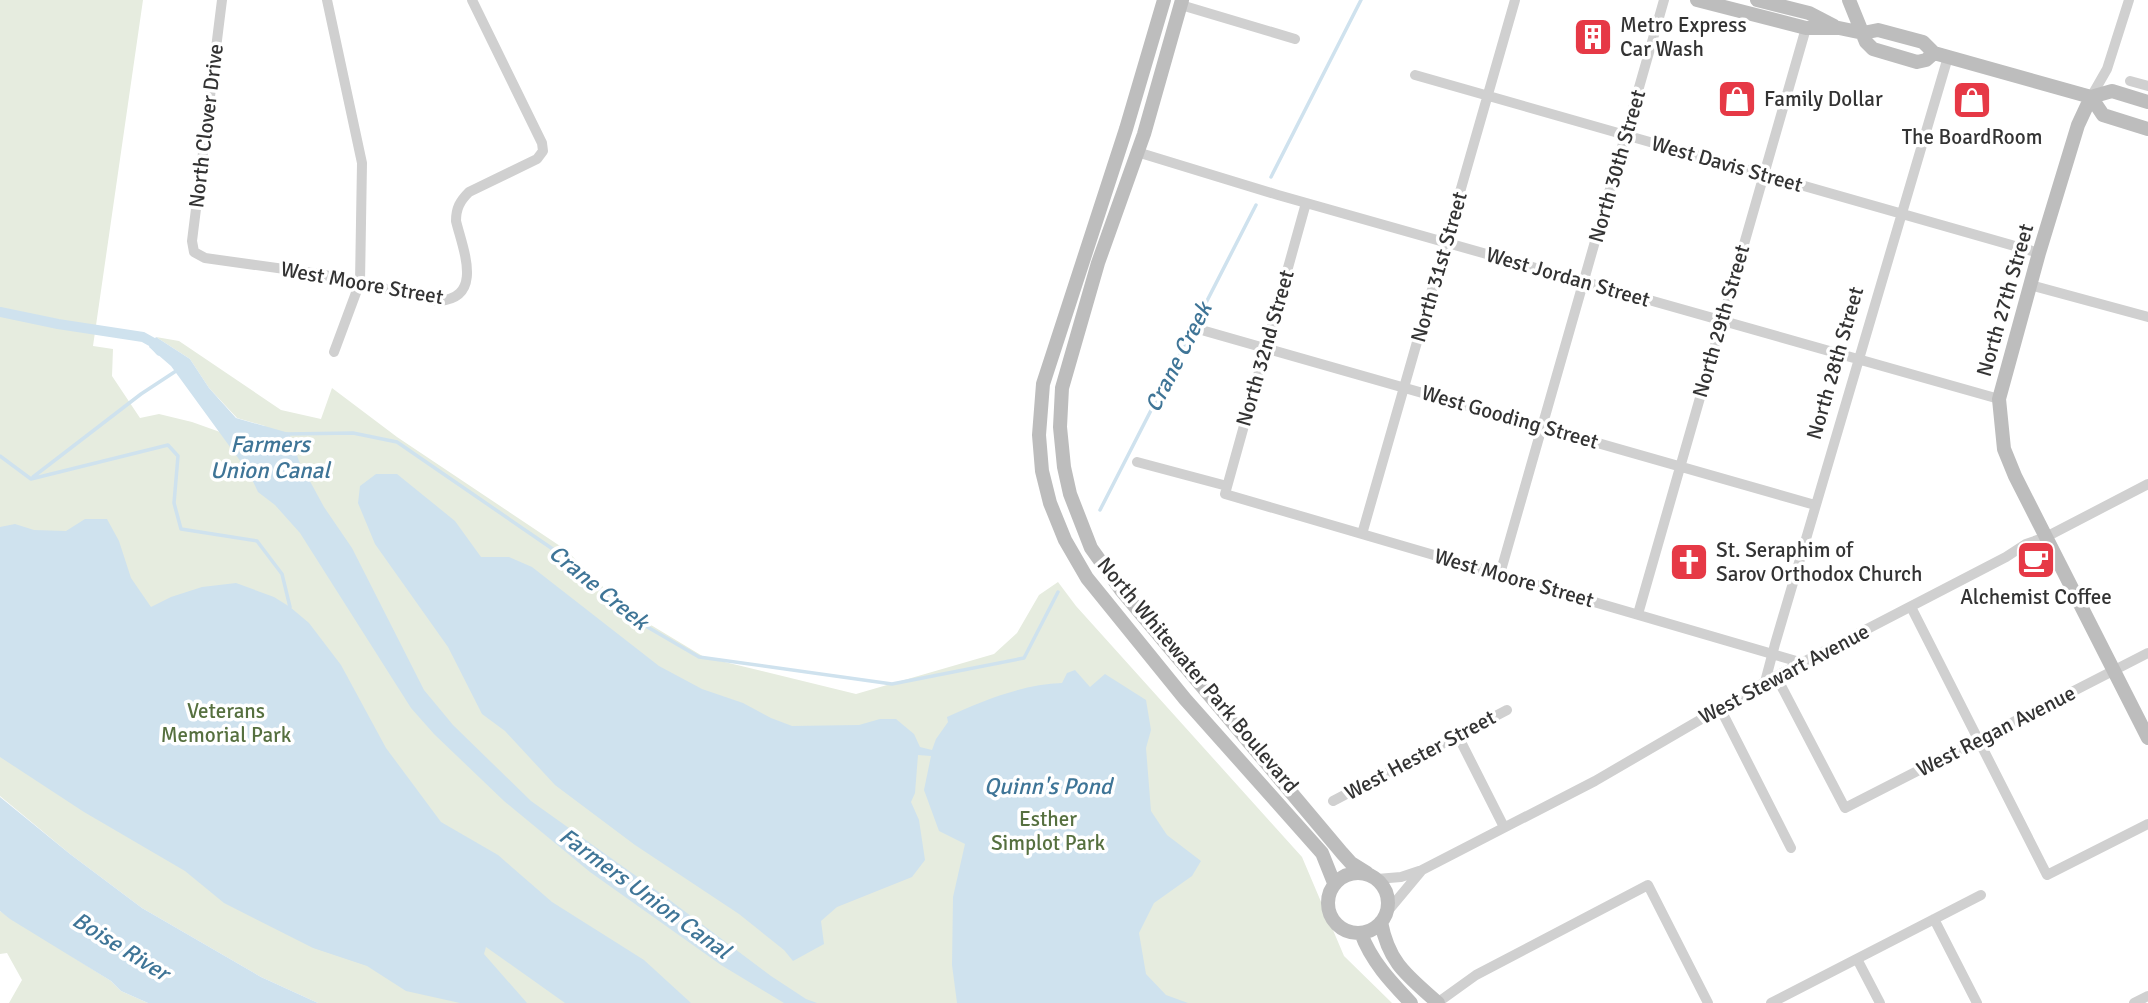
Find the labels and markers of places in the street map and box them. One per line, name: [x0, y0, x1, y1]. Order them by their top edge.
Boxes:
place label: Metro Express Car Wash: [1620, 12, 1747, 62]
building icon: Metro Express Car Wash: [1572, 16, 1614, 58]
shop icon: Family Dollar: [1716, 78, 1758, 120]
shop icon: The BoardRoom: [1951, 79, 1993, 121]
place label: Family Dollar: [1764, 86, 1883, 112]
place label: The BoardRoom: [1902, 124, 2042, 150]
place label: St. Seraphim of Sarov Orthodox Church: [1716, 537, 1922, 587]
cafe icon: Alchemist Coffee: [2015, 539, 2057, 581]
church icon: St. Seraphim of Sarov Orthodox Church: [1668, 541, 1710, 583]
place label: Alchemist Coffee: [1960, 584, 2112, 610]

